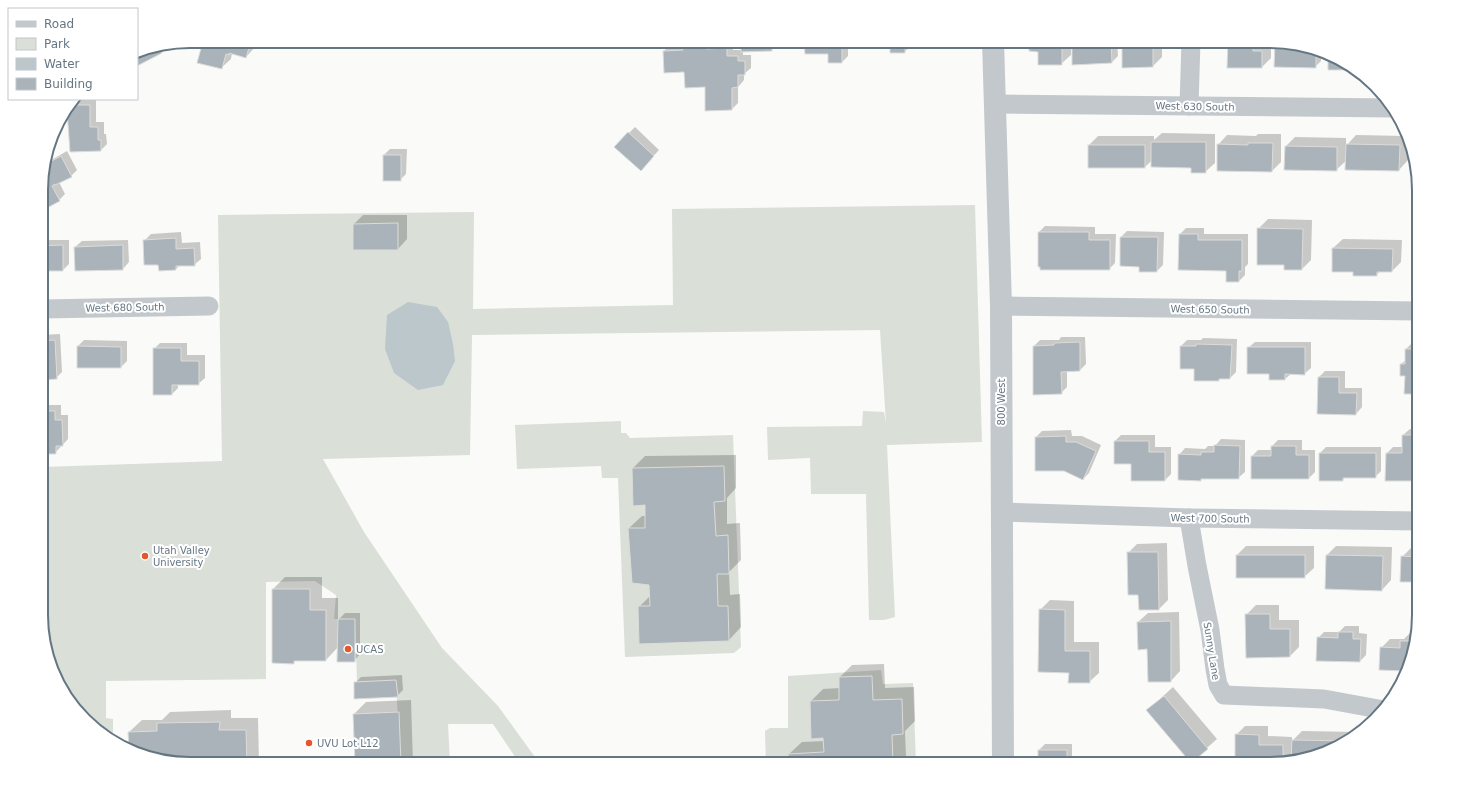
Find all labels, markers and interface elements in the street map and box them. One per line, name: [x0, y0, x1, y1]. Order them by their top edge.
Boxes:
legend: [8, 8, 138, 100]
text: Road: [44, 17, 74, 31]
text: Park: [44, 37, 70, 51]
text: Water: [44, 57, 80, 71]
text: Building: [44, 77, 93, 91]
street label: West 630 South: [1155, 100, 1235, 113]
street label: West 680 South: [85, 301, 165, 314]
street label: West 650 South: [1170, 303, 1250, 316]
street label: 800 West: [996, 379, 1007, 425]
street label: West 700 South: [1170, 512, 1250, 525]
place label: Utah Valley University: [153, 545, 210, 568]
marker: Utah Valley University: [140, 551, 150, 561]
street label: Sunny Lane: [1201, 621, 1222, 681]
marker: UCAS: [343, 644, 353, 654]
place label: UCAS: [356, 644, 384, 655]
marker: UVU Lot L12: [304, 738, 314, 748]
place label: UVU Lot L12: [317, 738, 379, 749]

